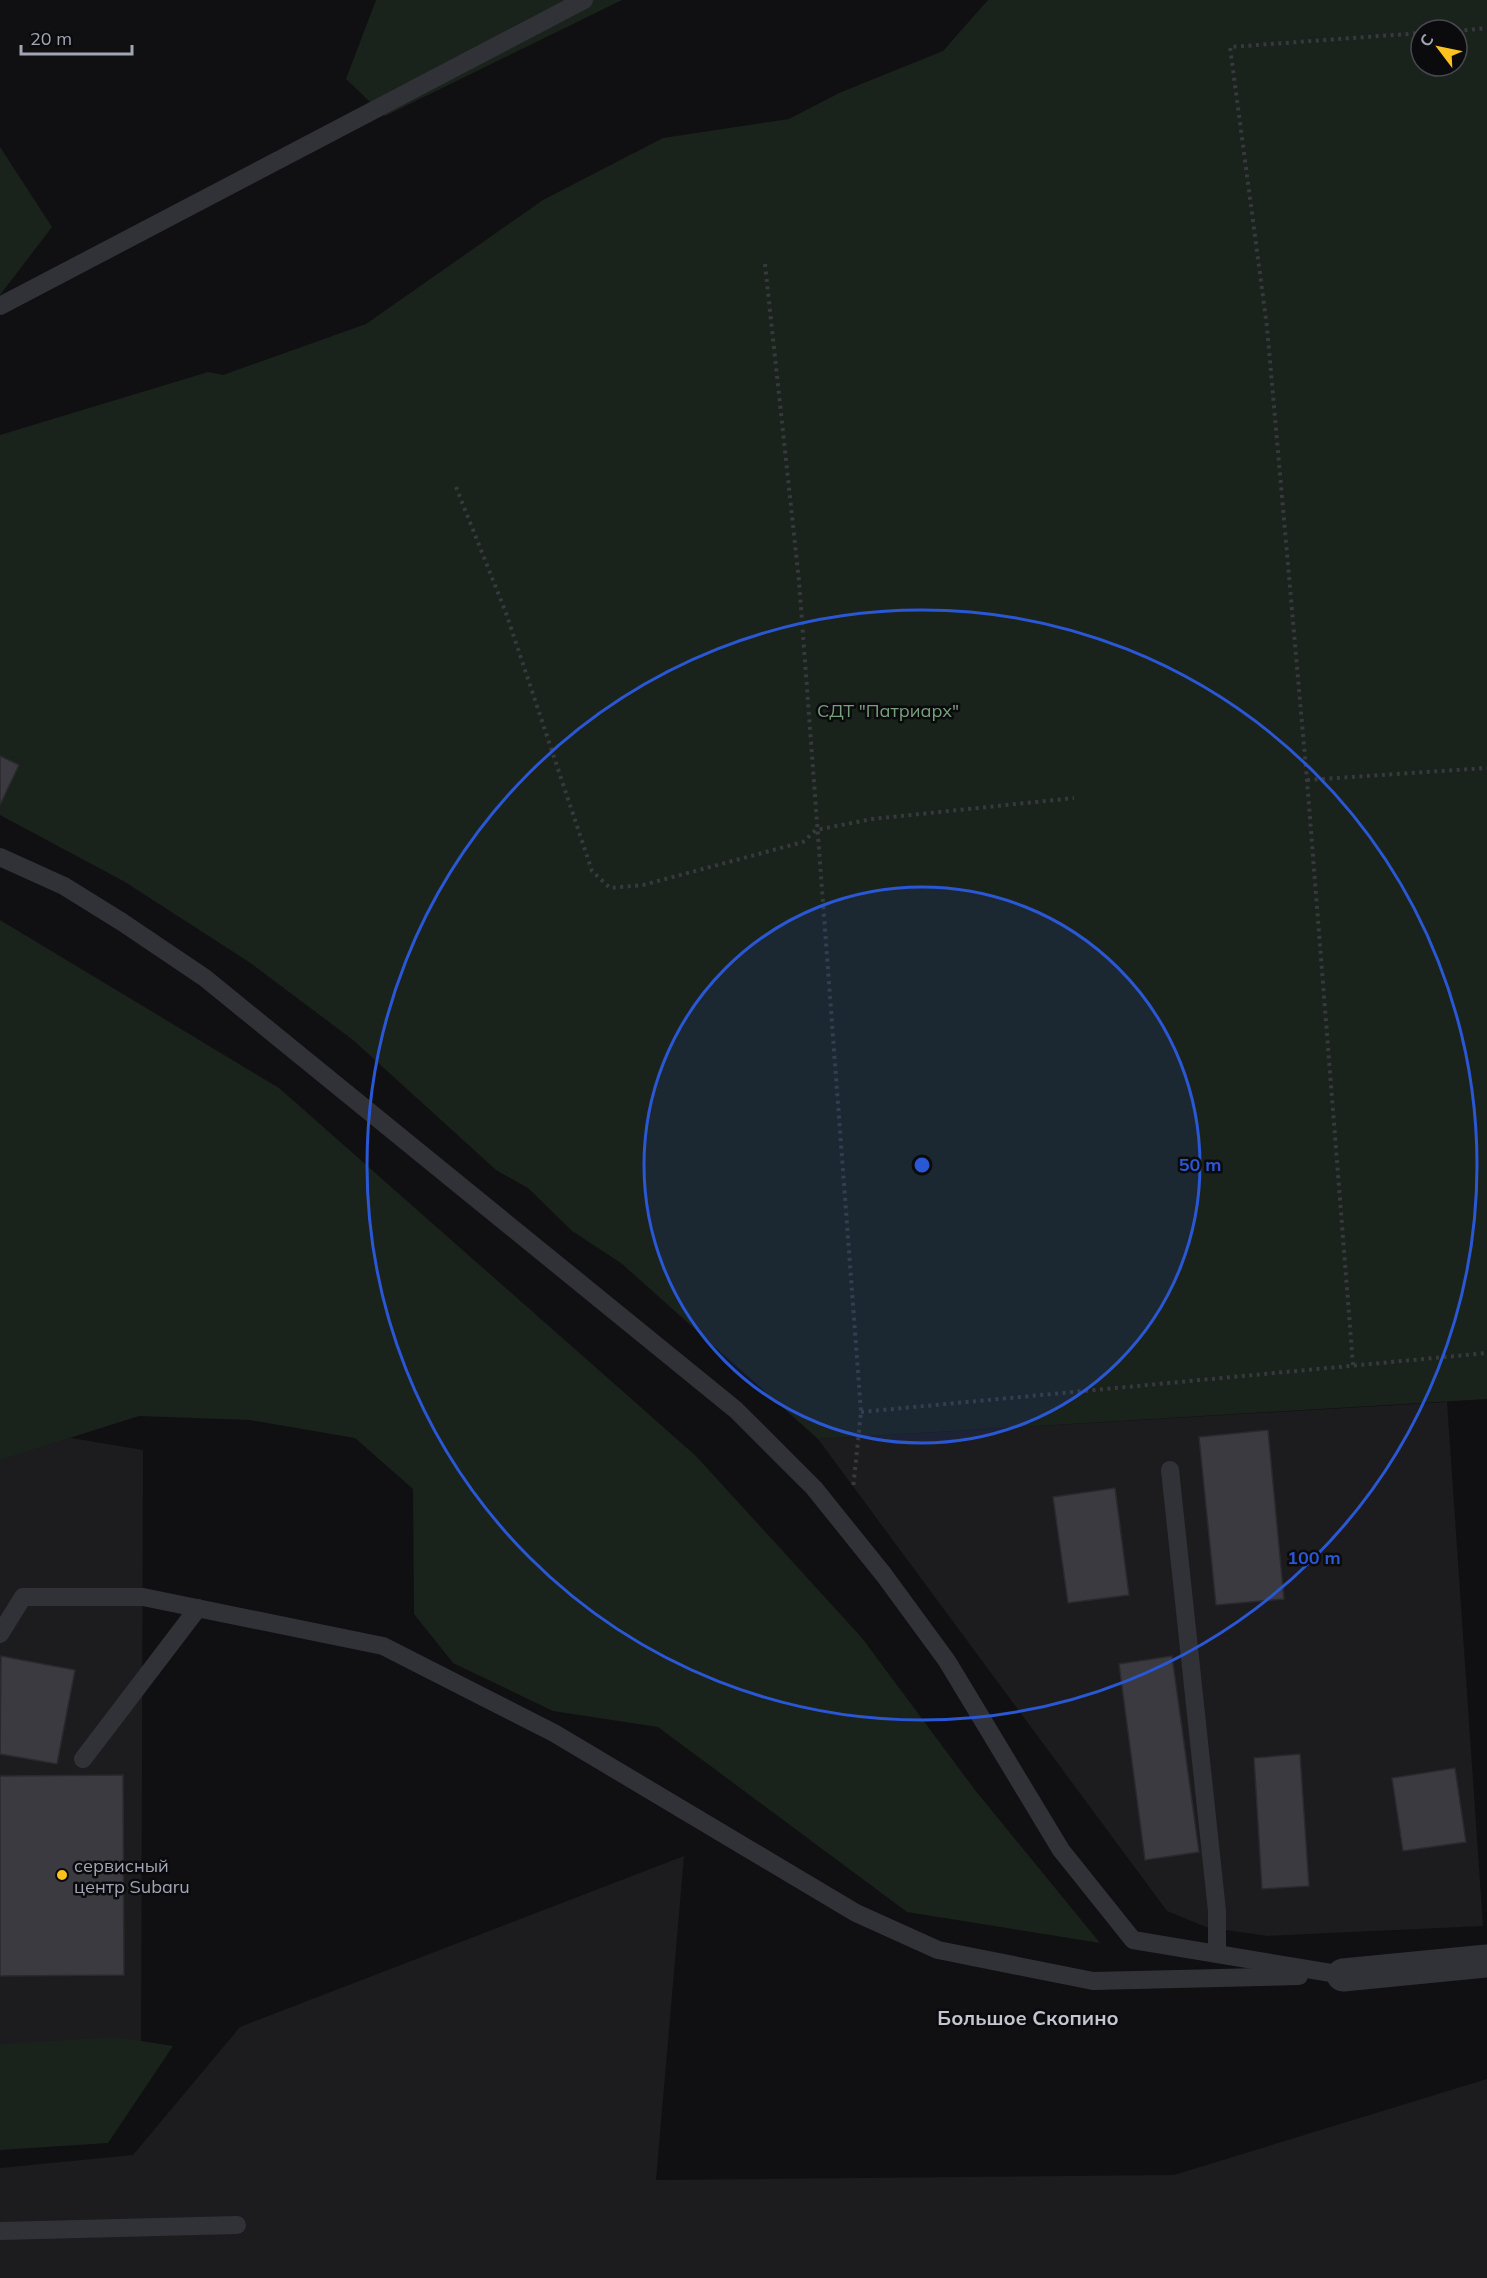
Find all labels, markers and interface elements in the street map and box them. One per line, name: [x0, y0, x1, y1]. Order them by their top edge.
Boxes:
scale bar: [21, 18, 132, 56]
north arrow: [1409, 18, 1469, 78]
text: 20 m: [30, 27, 72, 50]
text: С: [1415, 30, 1438, 50]
park label: СДТ "Патриарх": [817, 699, 959, 722]
text: 50 m: [1179, 1153, 1221, 1176]
centre of rings: [912, 1155, 932, 1175]
text: 100 m: [1287, 1546, 1341, 1569]
place label: сервисный центр Subaru: [74, 1854, 190, 1898]
marker: сервисный центр Subaru: [55, 1868, 69, 1882]
district label: Большое Скопино: [937, 2005, 1119, 2030]

